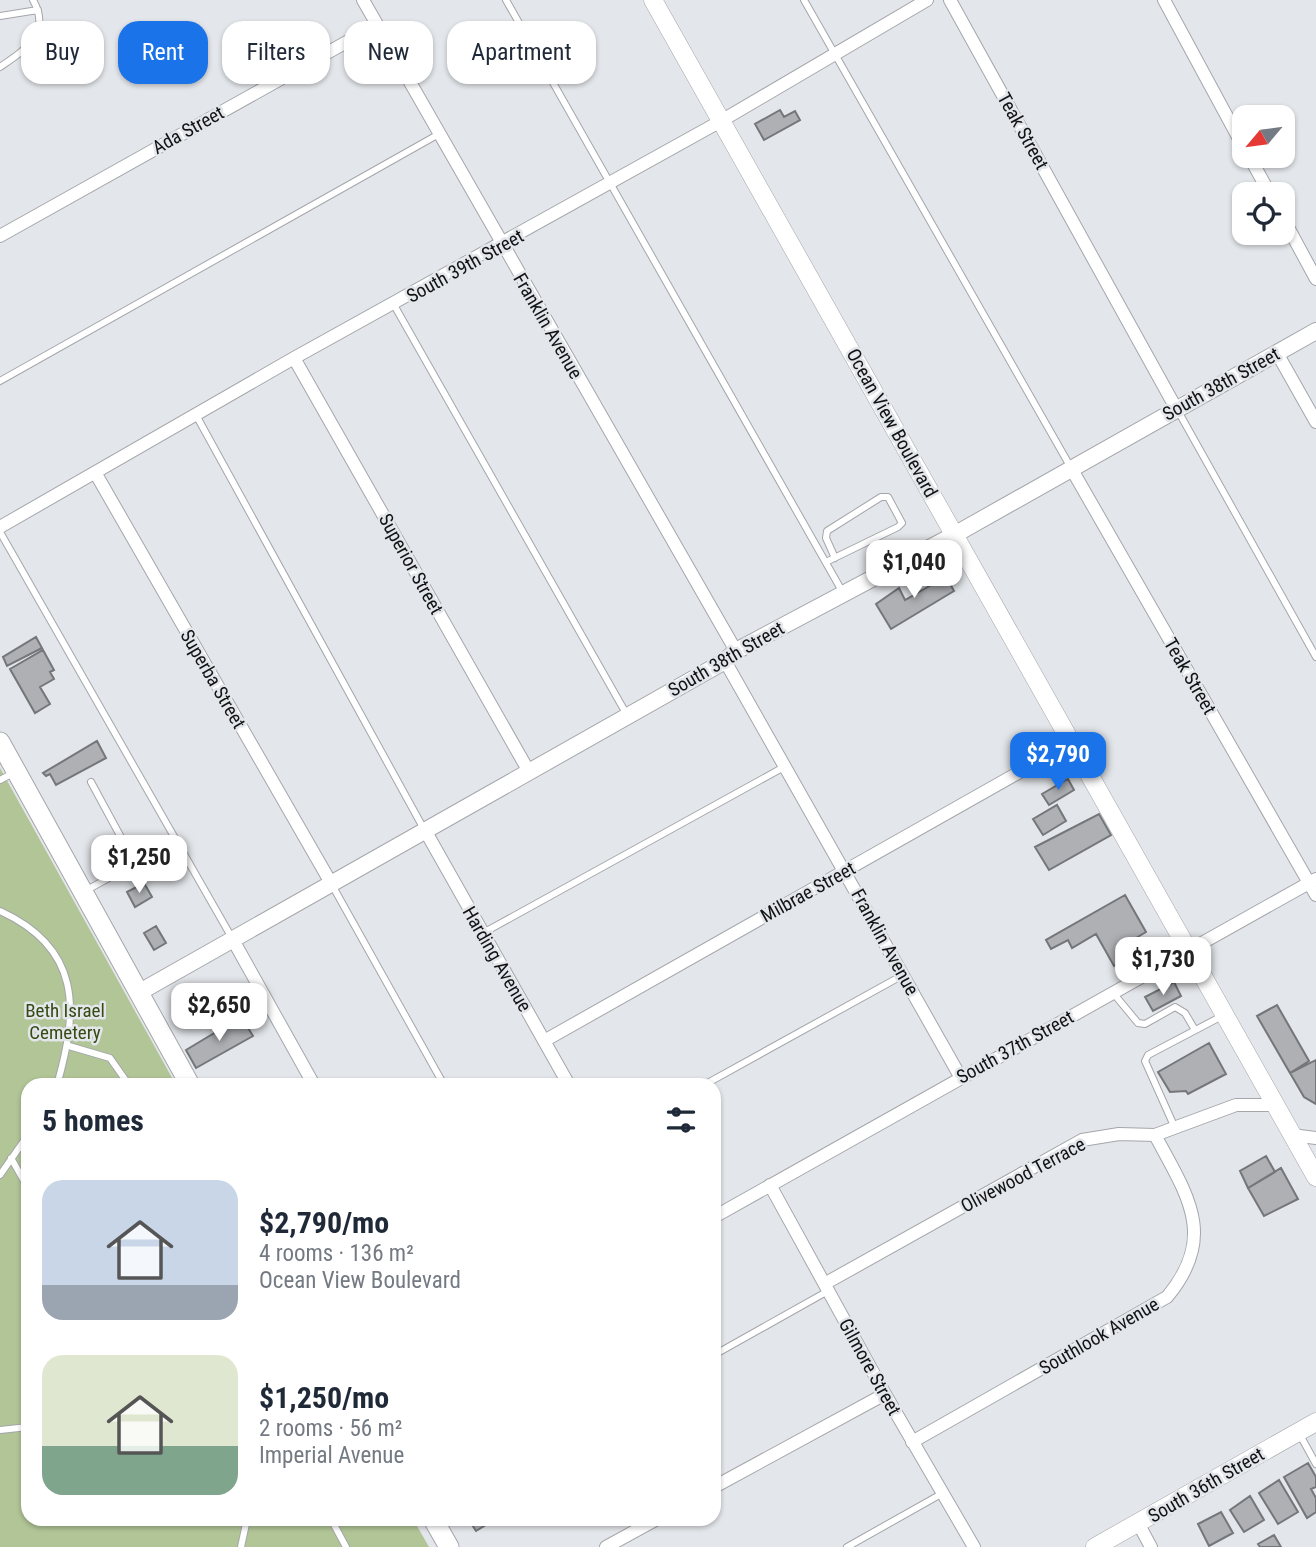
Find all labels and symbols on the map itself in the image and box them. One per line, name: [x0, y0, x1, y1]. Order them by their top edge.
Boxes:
street label: Teak Street: [992, 88, 1054, 174]
street label: Ada Street: [148, 101, 228, 159]
north arrow: [1232, 105, 1295, 168]
street label: South 39th Street: [402, 224, 528, 308]
street label: Franklin Avenue: [508, 269, 588, 383]
street label: South 38th Street: [1158, 342, 1284, 426]
street label: Ocean View Boulevard: [842, 344, 942, 502]
street label: Superior Street: [374, 510, 448, 618]
pin: $1,040: [857, 540, 971, 600]
street label: South 38th Street: [664, 616, 788, 702]
street label: Superba Street: [175, 625, 251, 733]
street label: Teak Street: [1159, 634, 1221, 718]
pin: $2,790: [1001, 732, 1115, 792]
pin: $1,250: [82, 836, 196, 895]
street label: Milbrae Street: [757, 857, 859, 927]
street label: Franklin Avenue: [846, 885, 924, 999]
street label: Harding Avenue: [458, 902, 536, 1016]
pin: $1,730: [1106, 937, 1220, 997]
pin: $2,650: [162, 984, 276, 1043]
park label: Beth Israel Cemetery: [25, 999, 105, 1044]
street label: South 37th Street: [952, 1005, 1078, 1089]
street label: Olivewood Terrace: [957, 1132, 1089, 1217]
street label: Southlook Avenue: [1035, 1292, 1163, 1380]
street label: Gilmore Street: [834, 1315, 906, 1419]
street label: South 36th Street: [1144, 1442, 1268, 1528]

